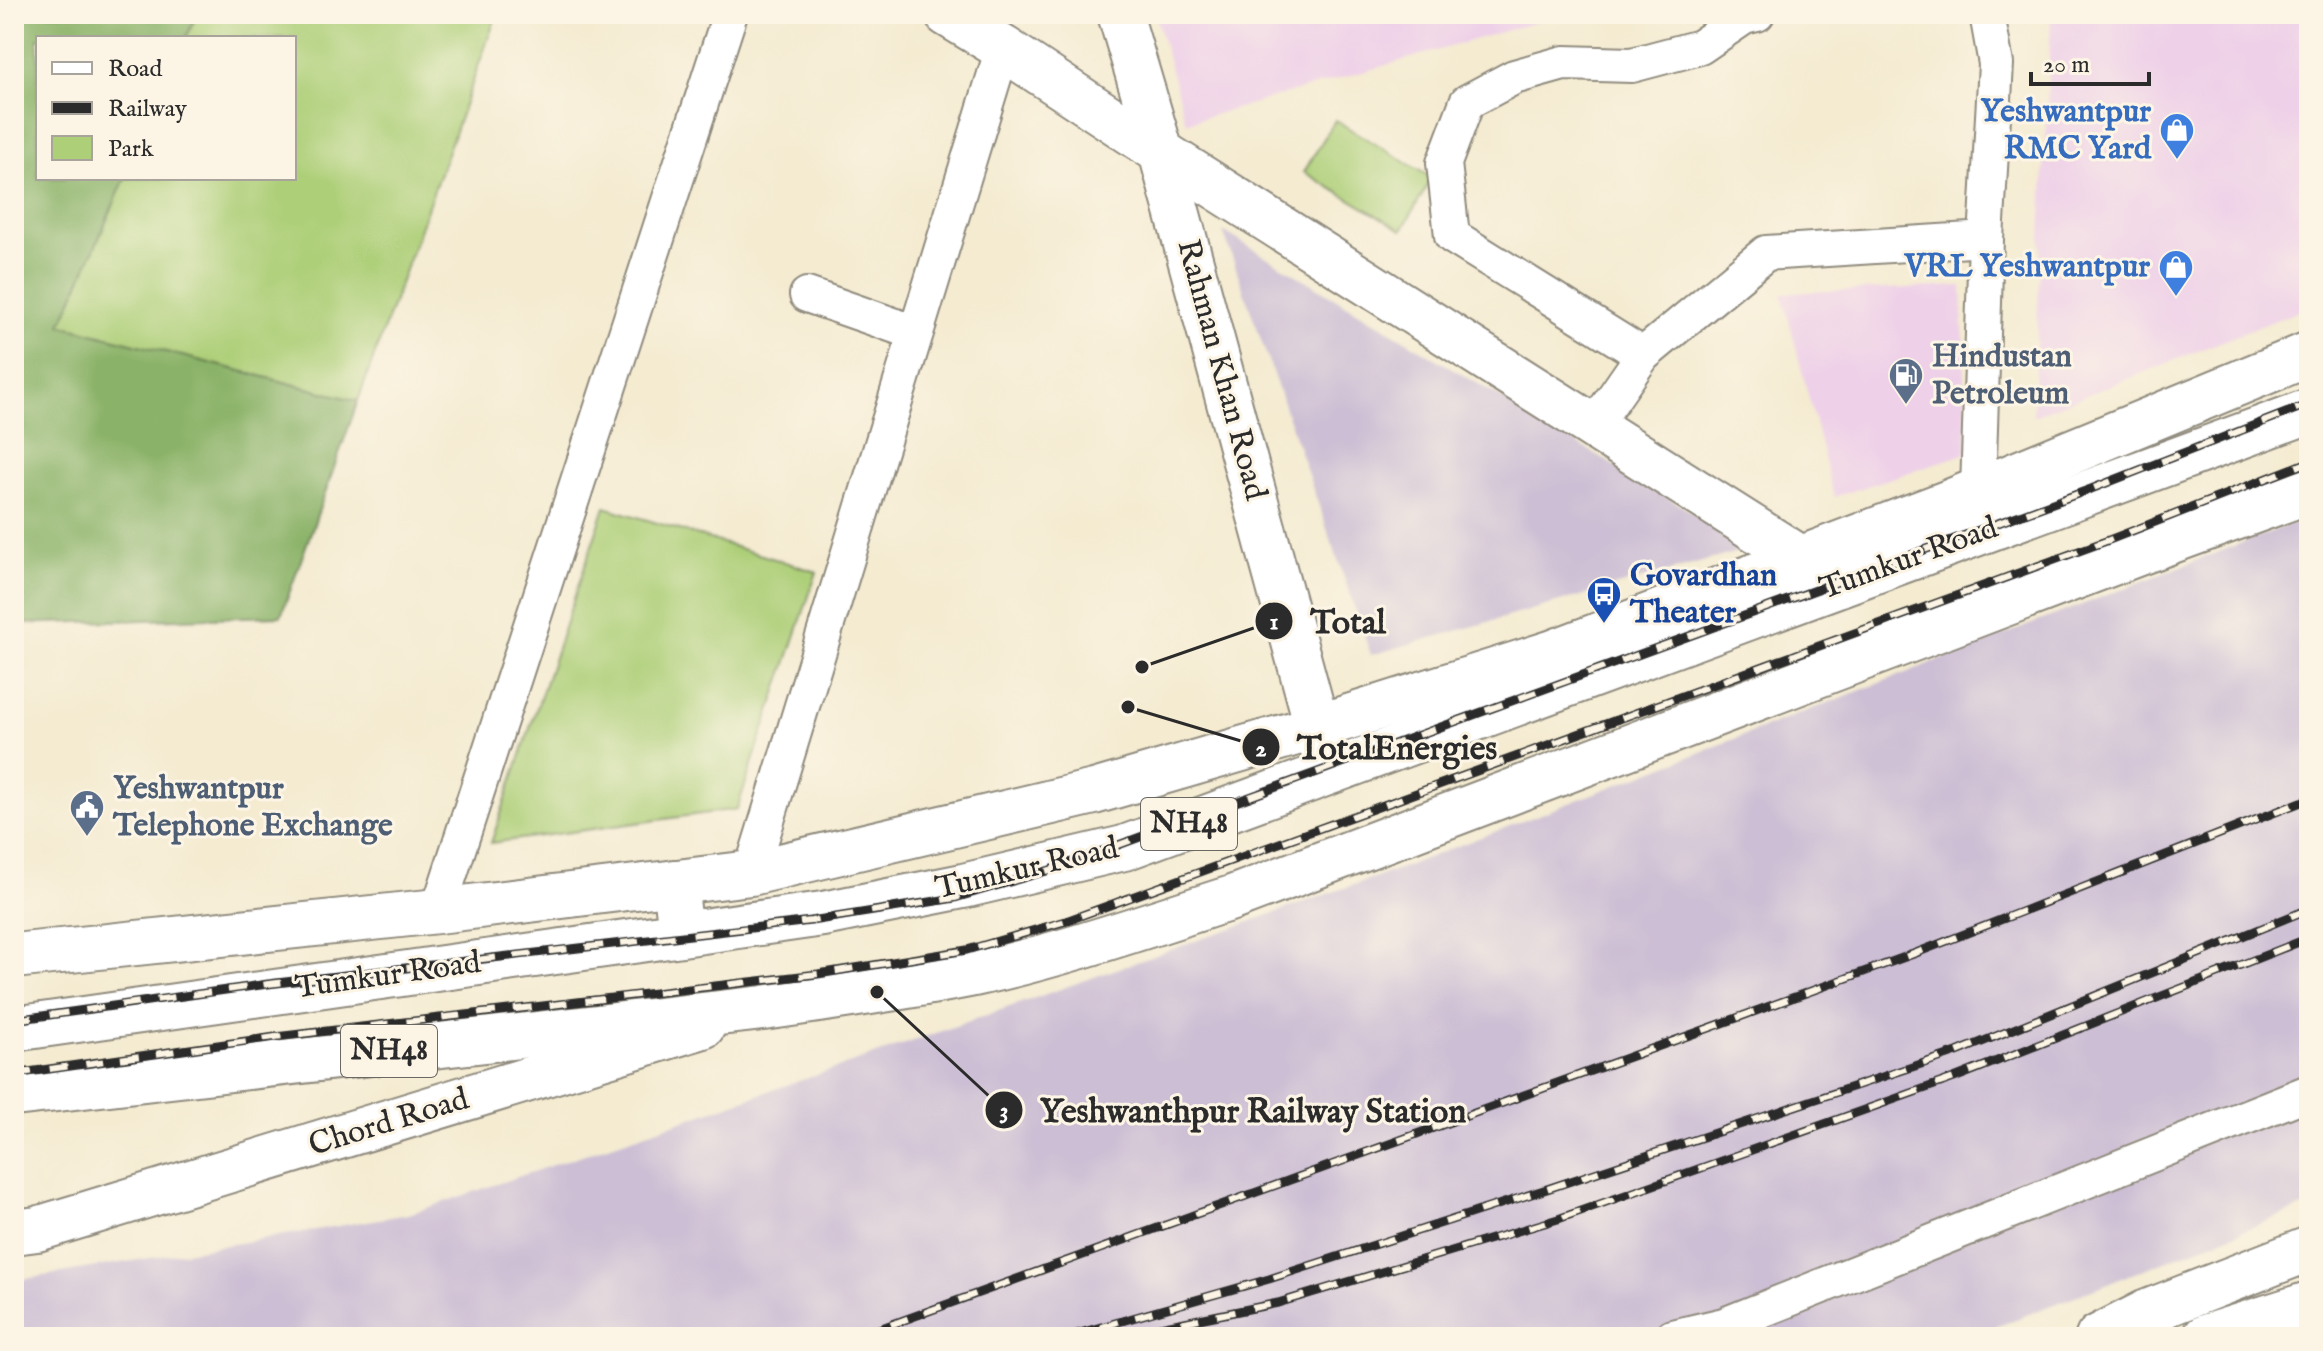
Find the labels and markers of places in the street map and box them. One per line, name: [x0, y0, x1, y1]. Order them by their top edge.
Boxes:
place label: Yeshwantpur RMC Yard: [1980, 92, 2152, 170]
shop icon: Yeshwantpur RMC Yard: [2158, 111, 2196, 161]
place label: VRL Yeshwantpur: [1903, 247, 2150, 288]
shop icon: VRL Yeshwantpur: [2157, 248, 2195, 298]
place label: Hindustan Petroleum: [1932, 337, 2072, 415]
fuel station icon: Hindustan Petroleum: [1887, 356, 1925, 406]
place label: Govardhan Theater: [1629, 556, 1777, 634]
bus stop icon: Govardhan Theater: [1585, 575, 1623, 625]
callout: Total: [1254, 592, 1402, 650]
callout: TotalEnergies: [1241, 718, 1514, 776]
place label: Yeshwantpur Telephone Exchange: [112, 769, 393, 847]
public building icon: Yeshwantpur Telephone Exchange: [68, 788, 106, 838]
callout: Yeshwanthpur Railway Station: [984, 1081, 1482, 1139]

